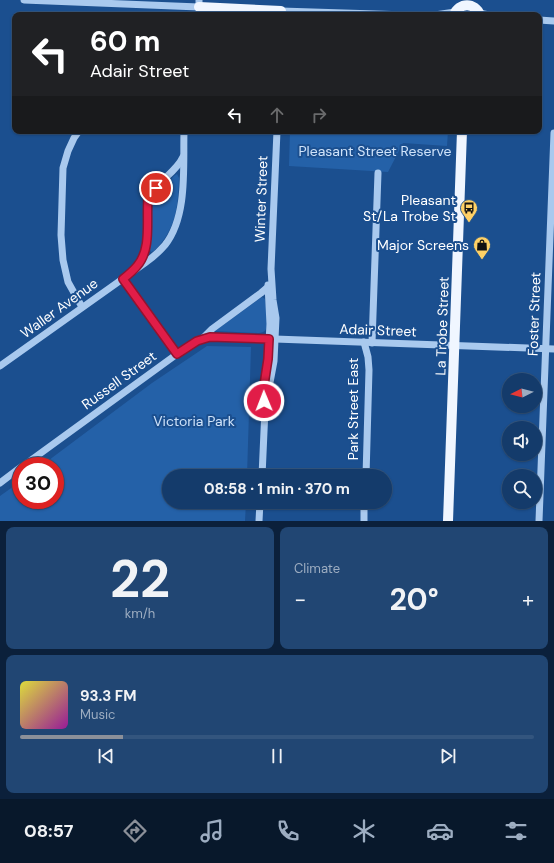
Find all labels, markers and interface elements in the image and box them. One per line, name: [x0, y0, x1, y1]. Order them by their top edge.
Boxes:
text: 60 m: [90, 23, 160, 60]
icon: left: [24, 28, 76, 80]
text: Adair Street: [90, 59, 189, 83]
icon: left: [224, 104, 246, 126]
icon: ahead: [266, 104, 288, 126]
icon: right: [308, 104, 330, 126]
park label: Pleasant Street Reserve: [298, 142, 452, 160]
street label: Winter Street: [250, 155, 272, 243]
pin: [139, 171, 173, 205]
icon: arrive: [145, 177, 167, 199]
place label: Pleasant St/La Trobe St: [363, 191, 456, 225]
bus stop icon: Pleasant St/La Trobe St: [459, 198, 479, 223]
shop icon: Major Screens: [472, 235, 492, 260]
place label: Major Screens: [377, 236, 469, 254]
street label: Foster Street: [524, 272, 544, 356]
street label: Waller Avenue: [17, 274, 101, 342]
street label: La Trobe Street: [431, 276, 453, 376]
street label: Adair Street: [339, 320, 417, 340]
street label: Russell Street: [78, 347, 160, 413]
street label: Park Street East: [344, 358, 362, 460]
north arrow: [502, 373, 542, 413]
map controls: [502, 373, 542, 509]
position arrow: [243, 380, 285, 422]
park label: Victoria Park: [153, 412, 235, 430]
button: sound: [502, 421, 542, 461]
speed limit sign: 30: [12, 457, 64, 509]
button: search: [502, 469, 542, 509]
text: 08:58 · 1 min · 370 m: [204, 479, 350, 499]
text: 22: [110, 545, 170, 613]
text: Climate: [294, 560, 340, 577]
text: 20°: [389, 580, 439, 619]
text: −: [294, 585, 306, 614]
text: +: [522, 585, 534, 614]
text: km/h: [125, 605, 155, 622]
text: 93.3 FM: [80, 686, 136, 706]
text: Music: [80, 706, 115, 723]
icon: previous: [95, 745, 117, 767]
icon: pause: [266, 745, 288, 767]
icon: next: [437, 745, 459, 767]
icon: directions: [121, 817, 149, 845]
icon: music: [198, 817, 226, 845]
icon: phone: [274, 817, 302, 845]
icon: climate: [350, 817, 378, 845]
icon: car: [426, 817, 454, 845]
icon: filters: [502, 817, 530, 845]
text: 08:57: [24, 819, 73, 843]

